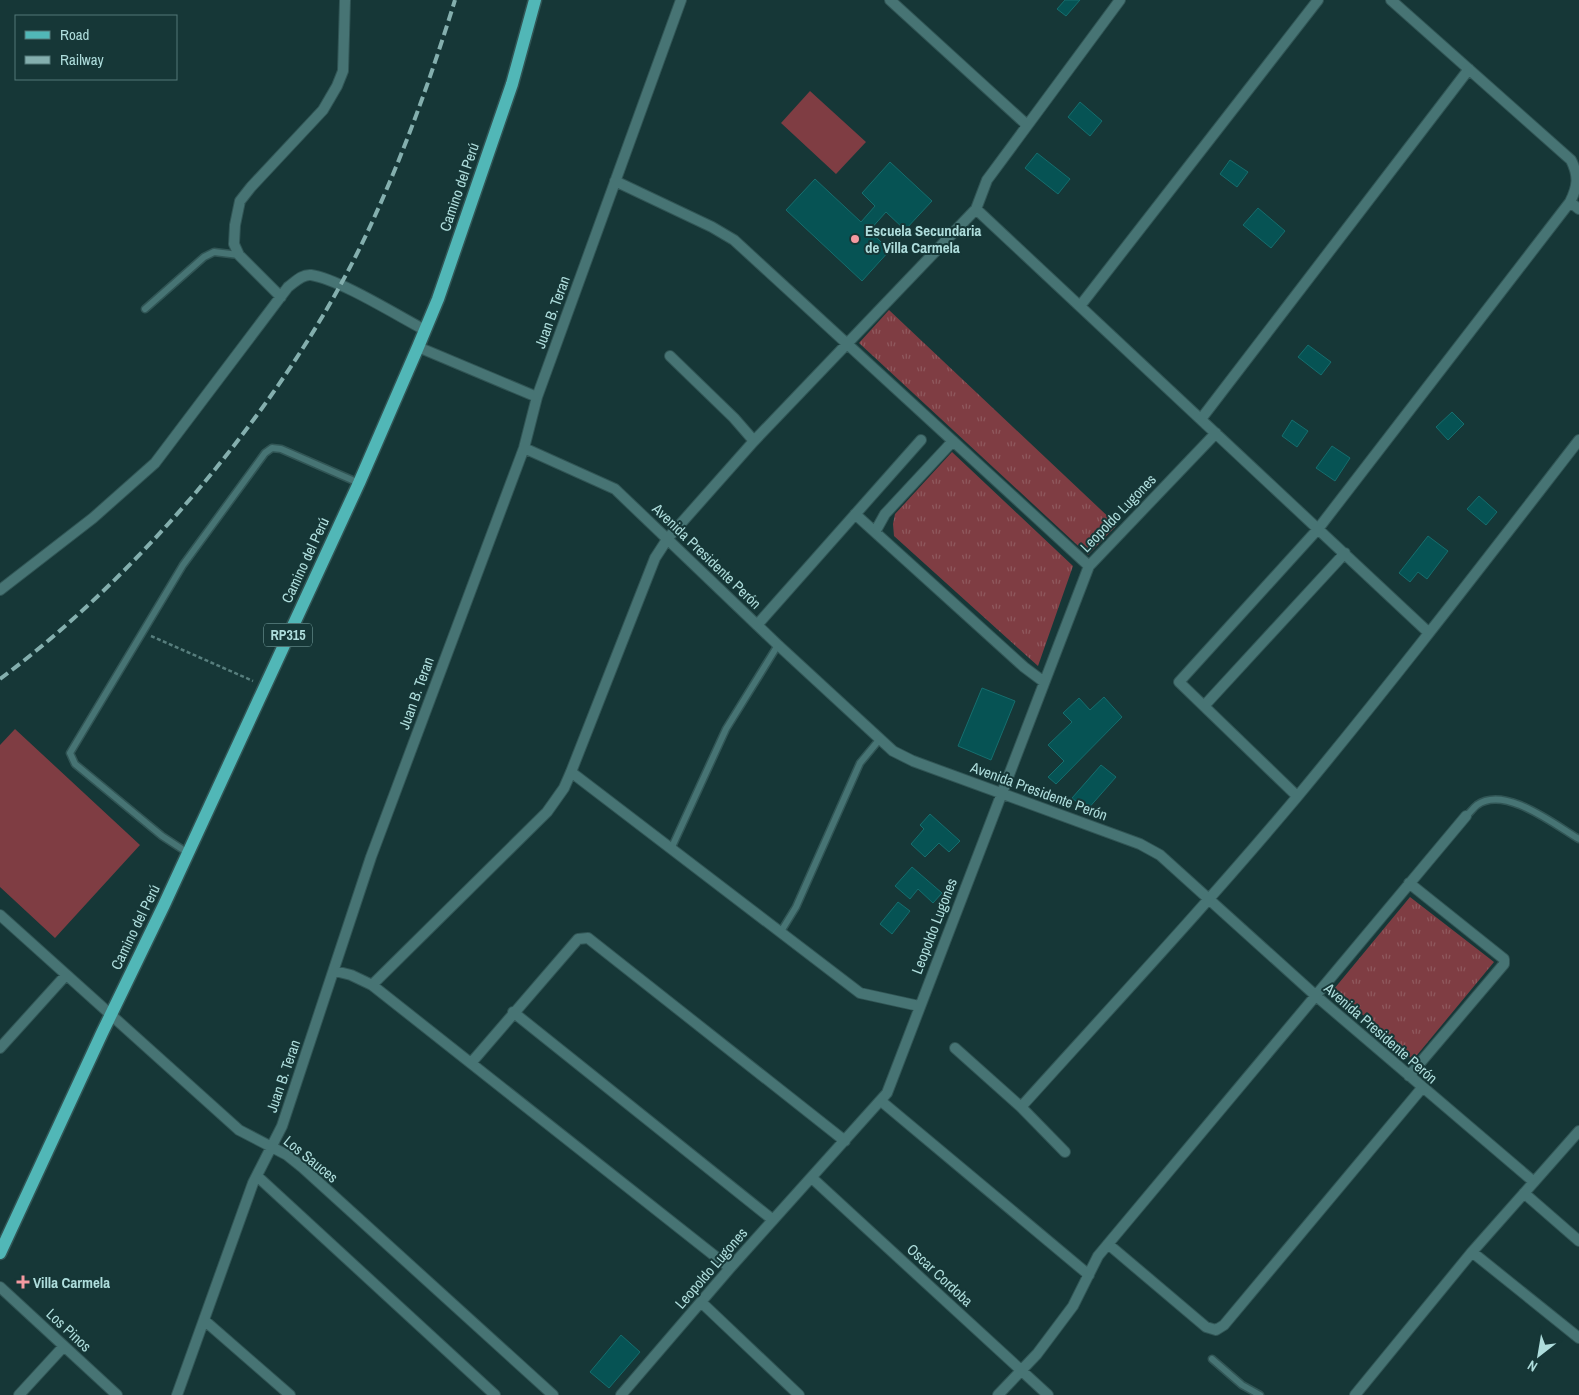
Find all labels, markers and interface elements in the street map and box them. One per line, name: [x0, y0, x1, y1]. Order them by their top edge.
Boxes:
legend: [15, 15, 178, 80]
text: Road: [60, 24, 89, 45]
text: Railway: [60, 49, 105, 70]
street label: Camino del Perú: [434, 140, 484, 234]
place label: Escuela Secundaria de Villa Carmela: [865, 220, 981, 258]
marker: Escuela Secundaria de Villa Carmela: [849, 233, 861, 245]
street label: Juan B. Teran: [529, 273, 575, 351]
street label: Leopoldo Lugones: [1075, 469, 1161, 557]
street label: Avenida Presidente Perón: [647, 498, 766, 614]
street label: Camino del Perú: [276, 514, 334, 606]
road number: RP315: [264, 624, 312, 646]
street label: Juan B. Teran: [393, 654, 439, 732]
street label: Avenida Presidente Perón: [967, 756, 1110, 826]
street label: Leopoldo Lugones: [906, 875, 962, 977]
street label: Camino del Perú: [105, 881, 165, 973]
street label: Avenida Presidente Perón: [1319, 977, 1442, 1088]
street label: Juan B. Teran: [261, 1037, 305, 1115]
street label: Los Sauces: [279, 1131, 343, 1187]
street label: Leopoldo Lugones: [670, 1223, 752, 1313]
street label: Oscar Cordoba: [902, 1239, 978, 1311]
place label: Villa Carmela: [33, 1272, 110, 1293]
marker: Villa Carmela: [17, 1276, 29, 1288]
street label: Los Pinos: [42, 1304, 96, 1356]
north arrow: [1514, 1330, 1564, 1380]
text: N: [1524, 1356, 1540, 1376]

